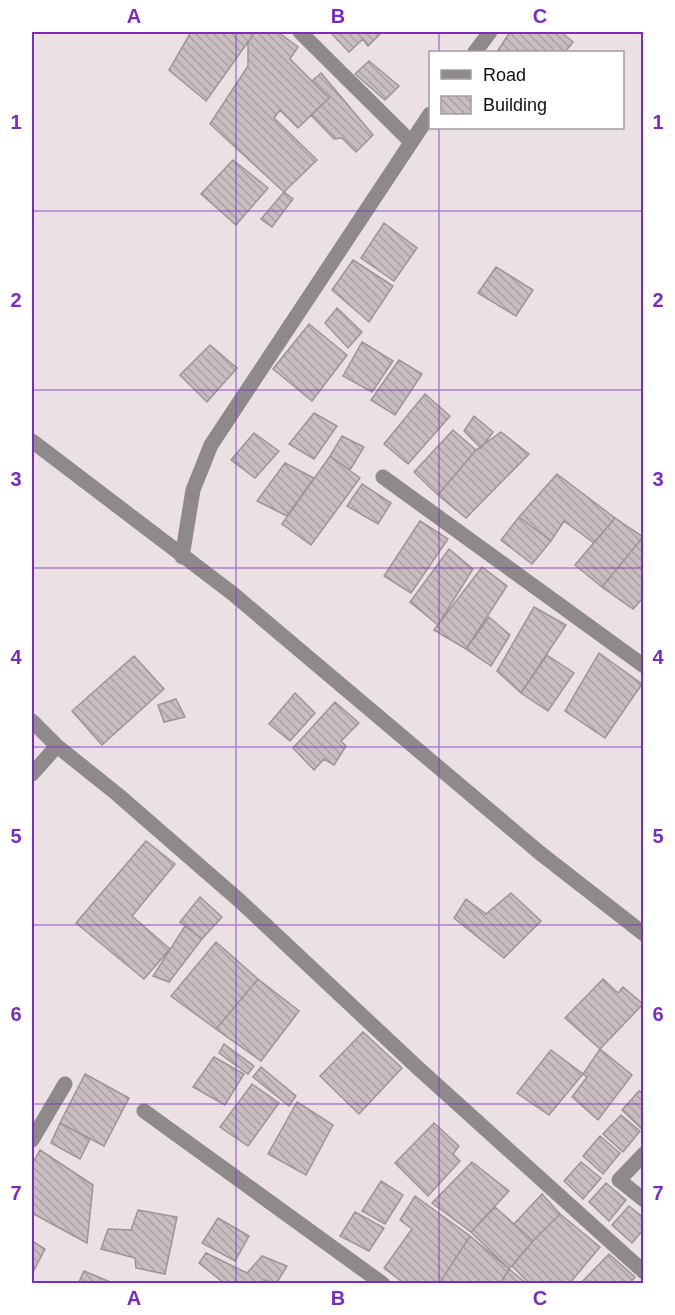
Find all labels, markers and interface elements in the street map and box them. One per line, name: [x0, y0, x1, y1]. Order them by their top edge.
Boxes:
text: A: [127, 5, 141, 27]
text: B: [331, 5, 345, 27]
text: C: [533, 5, 547, 27]
legend: [429, 51, 624, 129]
text: Road: [483, 65, 526, 85]
text: Building: [483, 95, 547, 115]
text: 1: [10, 111, 22, 133]
text: 1: [652, 111, 664, 133]
text: 2: [10, 289, 22, 311]
text: 2: [652, 289, 664, 311]
text: 3: [10, 468, 22, 490]
text: 3: [652, 468, 664, 490]
text: 4: [10, 646, 22, 668]
text: 4: [652, 646, 664, 668]
text: 5: [10, 825, 22, 847]
text: 5: [652, 825, 664, 847]
text: 6: [10, 1003, 22, 1025]
text: 6: [652, 1003, 664, 1025]
text: 7: [10, 1182, 22, 1204]
text: 7: [652, 1182, 664, 1204]
text: A: [127, 1287, 141, 1309]
text: B: [331, 1287, 345, 1309]
text: C: [533, 1287, 547, 1309]

